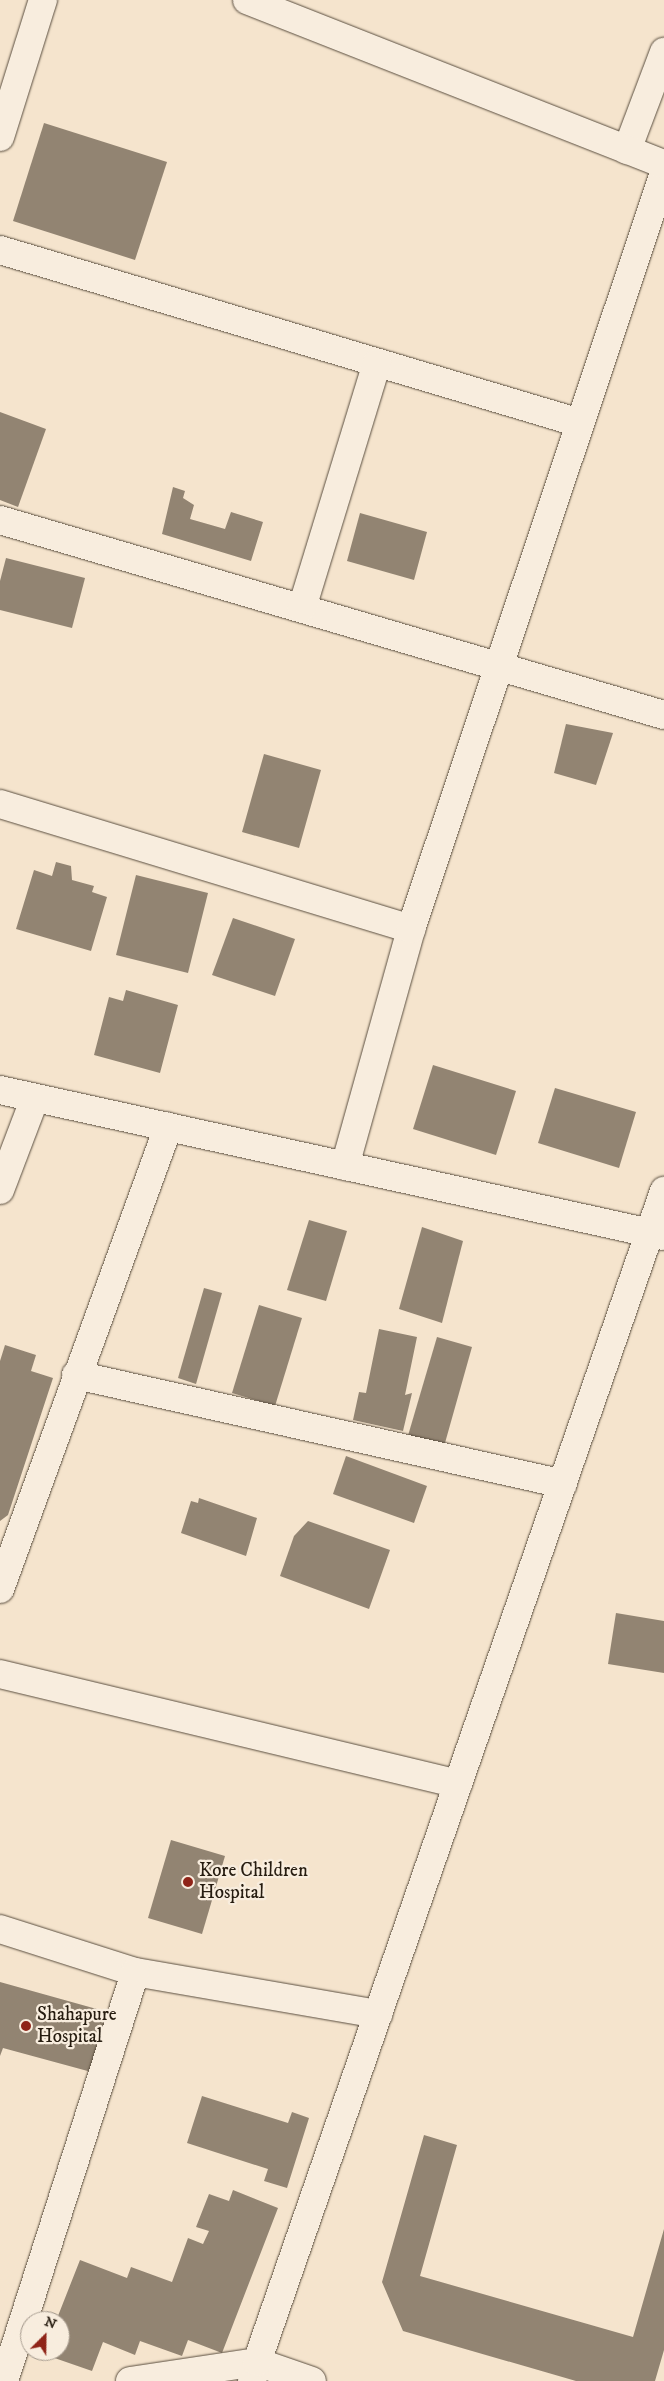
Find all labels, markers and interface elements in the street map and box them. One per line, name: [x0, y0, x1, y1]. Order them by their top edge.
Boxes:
place label: Kore Children Hospital: [199, 1860, 308, 1904]
marker: Kore Children Hospital: [181, 1875, 195, 1889]
place label: Shahapure Hospital: [37, 2004, 117, 2048]
marker: Shahapure Hospital: [19, 2019, 33, 2033]
north arrow: [20, 2311, 70, 2361]
text: N: [42, 2313, 59, 2334]

